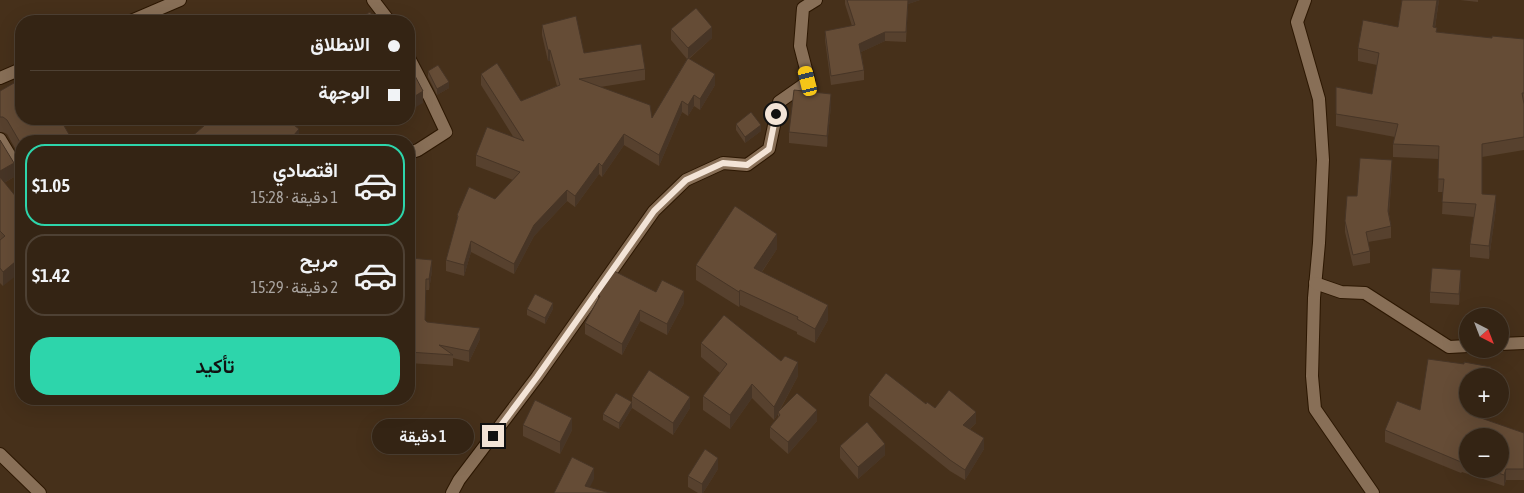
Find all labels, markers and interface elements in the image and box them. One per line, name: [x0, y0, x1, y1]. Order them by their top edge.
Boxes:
text: الانطلاق: [310, 33, 370, 55]
car: [797, 65, 818, 97]
text: الوجهة: [318, 81, 370, 103]
route start: [765, 103, 787, 125]
text: اقتصادي: [273, 159, 338, 181]
icon: car: [353, 163, 398, 208]
text: $1.05: [32, 174, 70, 196]
text: 1 دقيقة · 15:28: [250, 188, 338, 206]
text: مريح: [300, 249, 338, 271]
icon: car: [353, 253, 398, 298]
text: $1.42: [32, 264, 70, 286]
text: 2 دقيقة · 15:29: [250, 278, 338, 296]
north arrow: [1459, 308, 1509, 358]
map controls: [1459, 308, 1509, 478]
button: تأكيد: [30, 337, 400, 395]
button: +: [1459, 368, 1509, 418]
callout: 1 دقيقة: [373, 418, 476, 454]
route end: [482, 425, 504, 447]
text: 1 دقيقة: [399, 427, 447, 445]
button: −: [1459, 428, 1509, 478]

